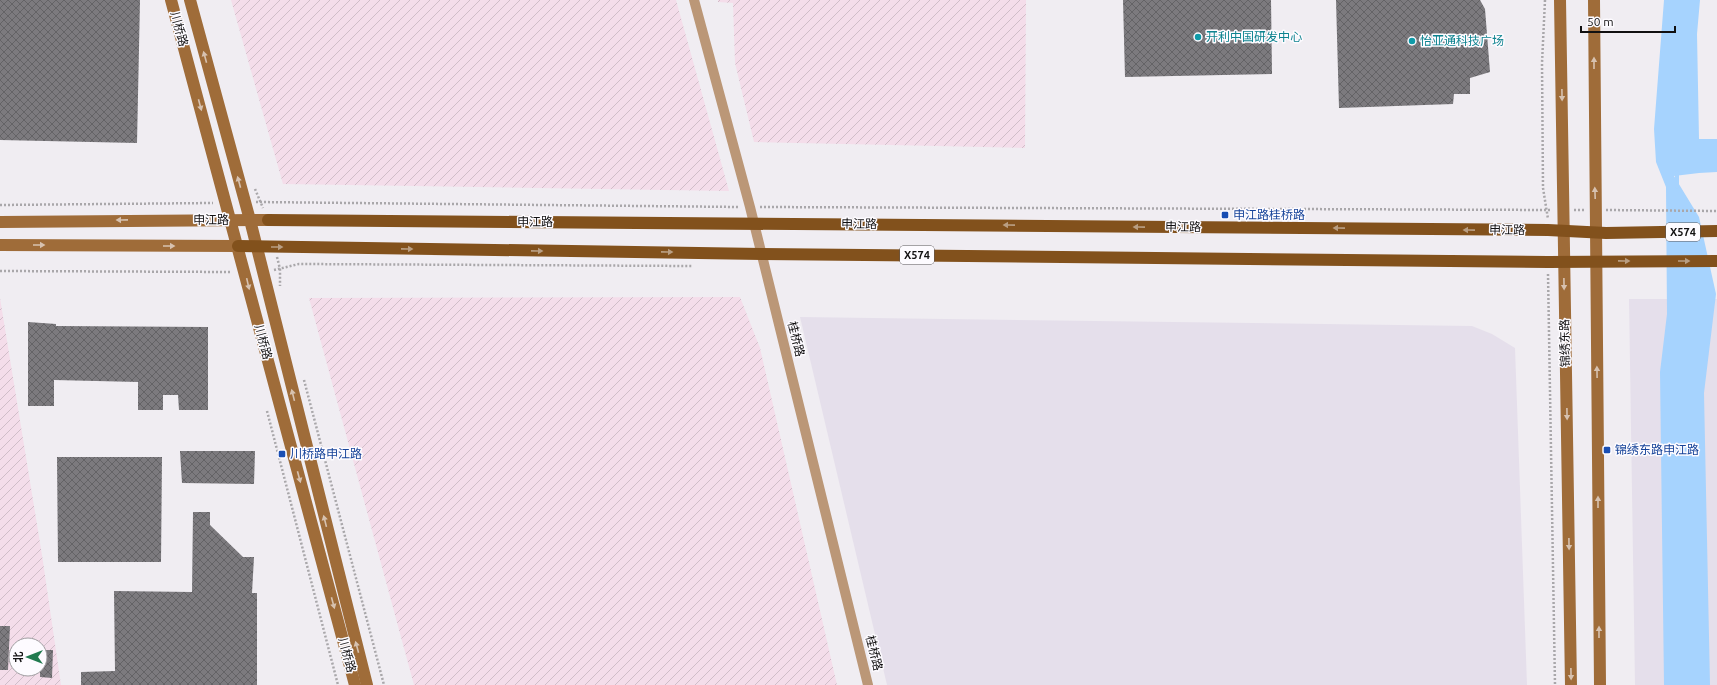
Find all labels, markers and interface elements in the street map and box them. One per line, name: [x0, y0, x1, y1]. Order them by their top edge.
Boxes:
scale bar: [1581, 8, 1675, 34]
street label: 川桥路: [169, 10, 190, 48]
text: 50 m: [1587, 15, 1614, 28]
place label: 开利中国研发中心: [1206, 30, 1302, 43]
marker: 开利中国研发中心: [1193, 32, 1203, 42]
place label: 怡亚通科技广场: [1420, 34, 1504, 47]
marker: 怡亚通科技广场: [1407, 36, 1417, 46]
one-way arrow: [202, 50, 208, 63]
one-way arrow: [1591, 56, 1597, 69]
one-way arrow: [1559, 89, 1565, 102]
one-way arrow: [197, 99, 203, 111]
one-way arrow: [236, 176, 242, 188]
one-way arrow: [1592, 186, 1598, 199]
place label: 申江路桂桥路: [1233, 208, 1305, 221]
marker: 申江路桂桥路: [1220, 210, 1230, 220]
street label: 申江路: [193, 213, 229, 226]
street label: 申江路: [517, 215, 553, 228]
one-way arrow: [115, 217, 128, 223]
street label: 申江路: [841, 217, 877, 230]
street label: 申江路: [1165, 220, 1201, 233]
one-way arrow: [1002, 222, 1015, 228]
street label: 申江路: [1489, 223, 1525, 236]
road number: X574: [1666, 223, 1700, 241]
one-way arrow: [1132, 224, 1145, 230]
one-way arrow: [1333, 225, 1345, 232]
one-way arrow: [1462, 227, 1475, 233]
one-way arrow: [33, 242, 46, 248]
one-way arrow: [163, 243, 176, 249]
one-way arrow: [271, 244, 284, 250]
one-way arrow: [401, 246, 414, 252]
road number: X574: [900, 246, 934, 264]
one-way arrow: [531, 247, 543, 254]
one-way arrow: [661, 249, 673, 256]
one-way arrow: [1618, 258, 1631, 264]
one-way arrow: [1678, 258, 1691, 264]
one-way arrow: [245, 278, 251, 290]
one-way arrow: [1561, 278, 1567, 291]
street label: 锦绣东路: [1558, 319, 1571, 367]
street label: 桂桥路: [786, 320, 807, 358]
street label: 川桥路: [253, 323, 274, 361]
one-way arrow: [1594, 365, 1600, 378]
one-way arrow: [290, 389, 296, 401]
one-way arrow: [1564, 408, 1570, 421]
place label: 锦绣东路申江路: [1615, 443, 1699, 456]
marker: 锦绣东路申江路: [1602, 445, 1612, 455]
place label: 川桥路申江路: [290, 447, 362, 460]
marker: 川桥路申江路: [277, 449, 287, 459]
one-way arrow: [297, 471, 303, 483]
one-way arrow: [1595, 495, 1601, 508]
one-way arrow: [322, 515, 328, 527]
one-way arrow: [1566, 538, 1572, 551]
one-way arrow: [330, 597, 336, 609]
one-way arrow: [1596, 625, 1602, 638]
street label: 桂桥路: [864, 634, 885, 672]
street label: 川桥路: [337, 636, 358, 674]
north arrow: [8, 637, 48, 677]
one-way arrow: [354, 641, 360, 653]
text: 北: [12, 652, 24, 663]
one-way arrow: [1568, 668, 1574, 681]

